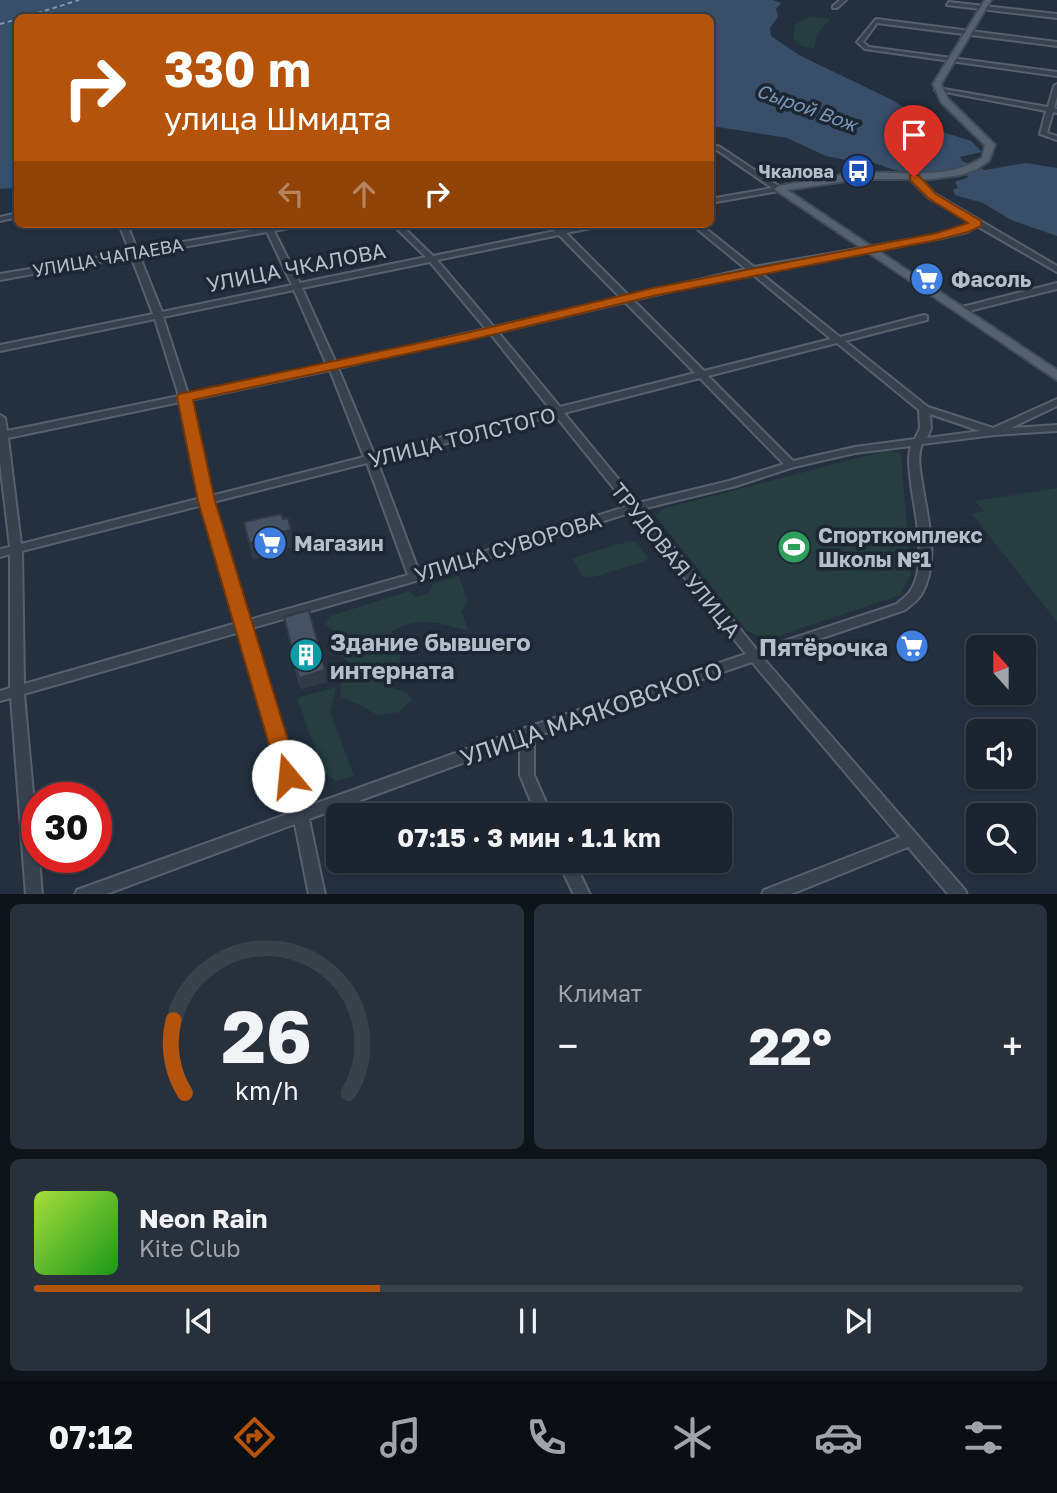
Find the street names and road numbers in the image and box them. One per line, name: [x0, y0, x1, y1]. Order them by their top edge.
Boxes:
street label: УЛИЦА ЧАПАЕВА: [31, 233, 185, 281]
street label: УЛИЦА ЧКАЛОВА: [204, 237, 388, 297]
street label: УЛИЦА ТОЛСТОГО: [366, 401, 558, 473]
street label: ТРУДОВАЯ УЛИЦА: [605, 477, 747, 643]
street label: УЛИЦА СУВОРОВА: [411, 506, 605, 588]
street label: УЛИЦА МАЯКОВСКОГО: [456, 654, 726, 772]

